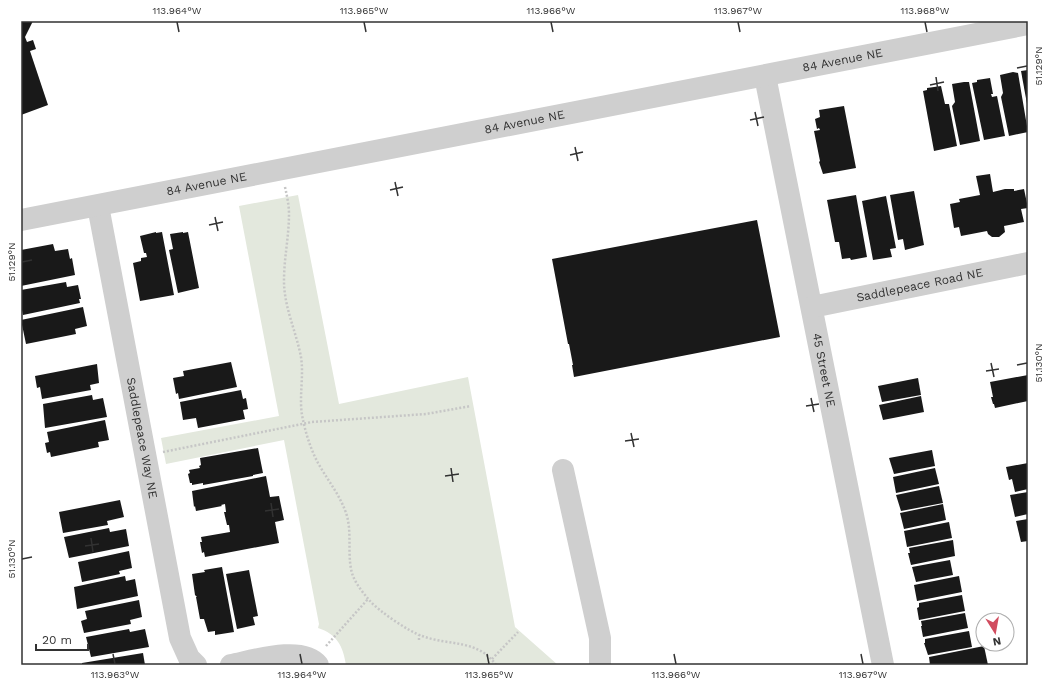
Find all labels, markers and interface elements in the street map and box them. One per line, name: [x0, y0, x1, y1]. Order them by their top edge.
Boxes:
text: 113.964°W: [153, 5, 202, 16]
text: 113.965°W: [340, 5, 389, 16]
text: 113.966°W: [527, 5, 576, 16]
text: 113.967°W: [714, 5, 763, 16]
text: 113.968°W: [901, 5, 950, 16]
street label: 84 Avenue NE: [801, 45, 884, 75]
text: 51.129°N: [1033, 46, 1044, 86]
street label: 84 Avenue NE: [483, 107, 566, 137]
street label: 84 Avenue NE: [165, 169, 248, 199]
text: 51.129°N: [6, 242, 17, 282]
street label: Saddlepeace Road NE: [855, 265, 985, 305]
street label: 45 Street NE: [810, 332, 838, 409]
text: 51.130°N: [1033, 343, 1044, 383]
street label: Saddlepeace Way NE: [124, 376, 160, 500]
text: 51.130°N: [6, 539, 17, 579]
north arrow: [975, 612, 1015, 652]
scale bar: [36, 626, 88, 652]
text: 20 m: [42, 633, 72, 647]
text: N: [992, 634, 1002, 648]
text: 113.963°W: [91, 669, 140, 680]
text: 113.964°W: [278, 669, 327, 680]
text: 113.965°W: [465, 669, 514, 680]
text: 113.966°W: [652, 669, 701, 680]
text: 113.967°W: [839, 669, 888, 680]

